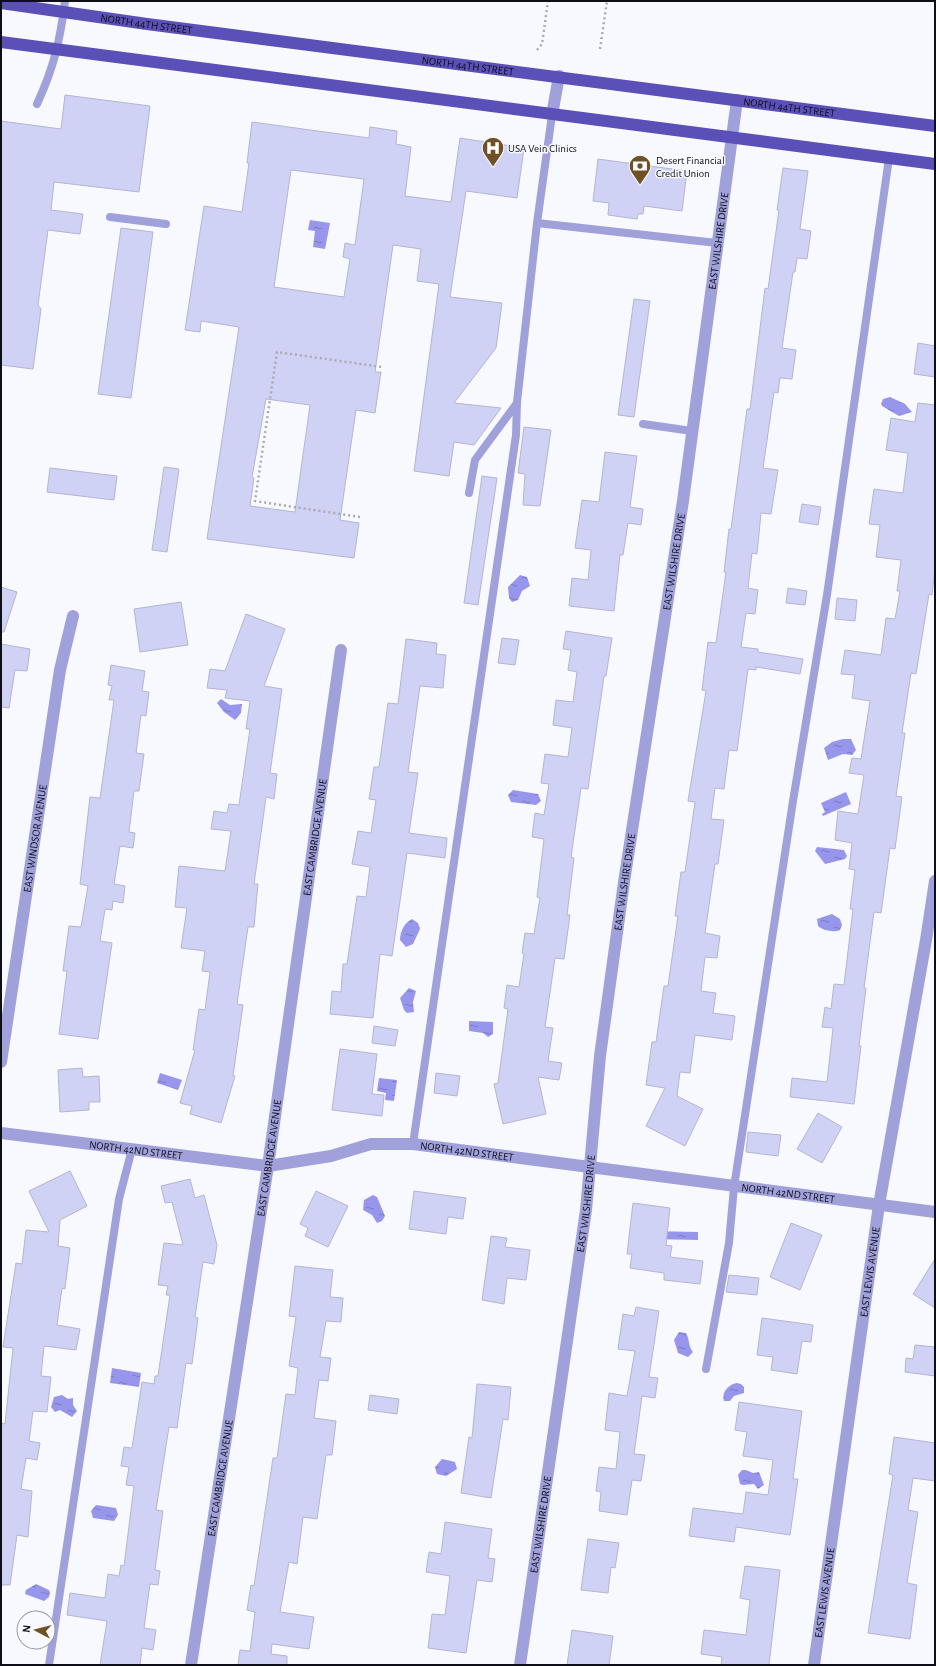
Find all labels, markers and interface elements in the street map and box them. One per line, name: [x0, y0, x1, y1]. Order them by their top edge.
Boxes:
street label: NORTH 44TH STREET: [100, 12, 194, 35]
street label: NORTH 44TH STREET: [421, 54, 515, 77]
street label: NORTH 44TH STREET: [742, 96, 836, 119]
hospital icon: USA Vein Clinics: [480, 135, 506, 168]
place label: USA Vein Clinics: [508, 143, 577, 154]
bank icon: Desert Financial Credit Union: [627, 153, 653, 186]
place label: Desert Financial Credit Union: [656, 155, 725, 179]
street label: EAST WILSHIRE DRIVE: [706, 191, 730, 290]
street label: EAST WILSHIRE DRIVE: [661, 512, 687, 611]
street label: EAST CAMBRIDGE AVENUE: [301, 777, 328, 896]
street label: EAST WINDSOR AVENUE: [21, 783, 48, 893]
street label: EAST WILSHIRE DRIVE: [612, 832, 637, 931]
street label: EAST CAMBRIDGE AVENUE: [255, 1098, 283, 1217]
street label: NORTH 42ND STREET: [89, 1138, 184, 1161]
street label: NORTH 42ND STREET: [420, 1139, 515, 1163]
street label: EAST WILSHIRE DRIVE: [574, 1154, 597, 1253]
street label: NORTH 42ND STREET: [741, 1181, 836, 1204]
street label: EAST LEWIS AVENUE: [858, 1225, 881, 1318]
street label: EAST CAMBRIDGE AVENUE: [205, 1418, 234, 1537]
street label: EAST WILSHIRE DRIVE: [528, 1475, 553, 1574]
street label: EAST LEWIS AVENUE: [812, 1546, 836, 1639]
north arrow: [16, 1610, 56, 1650]
text: N: [21, 1624, 32, 1633]

